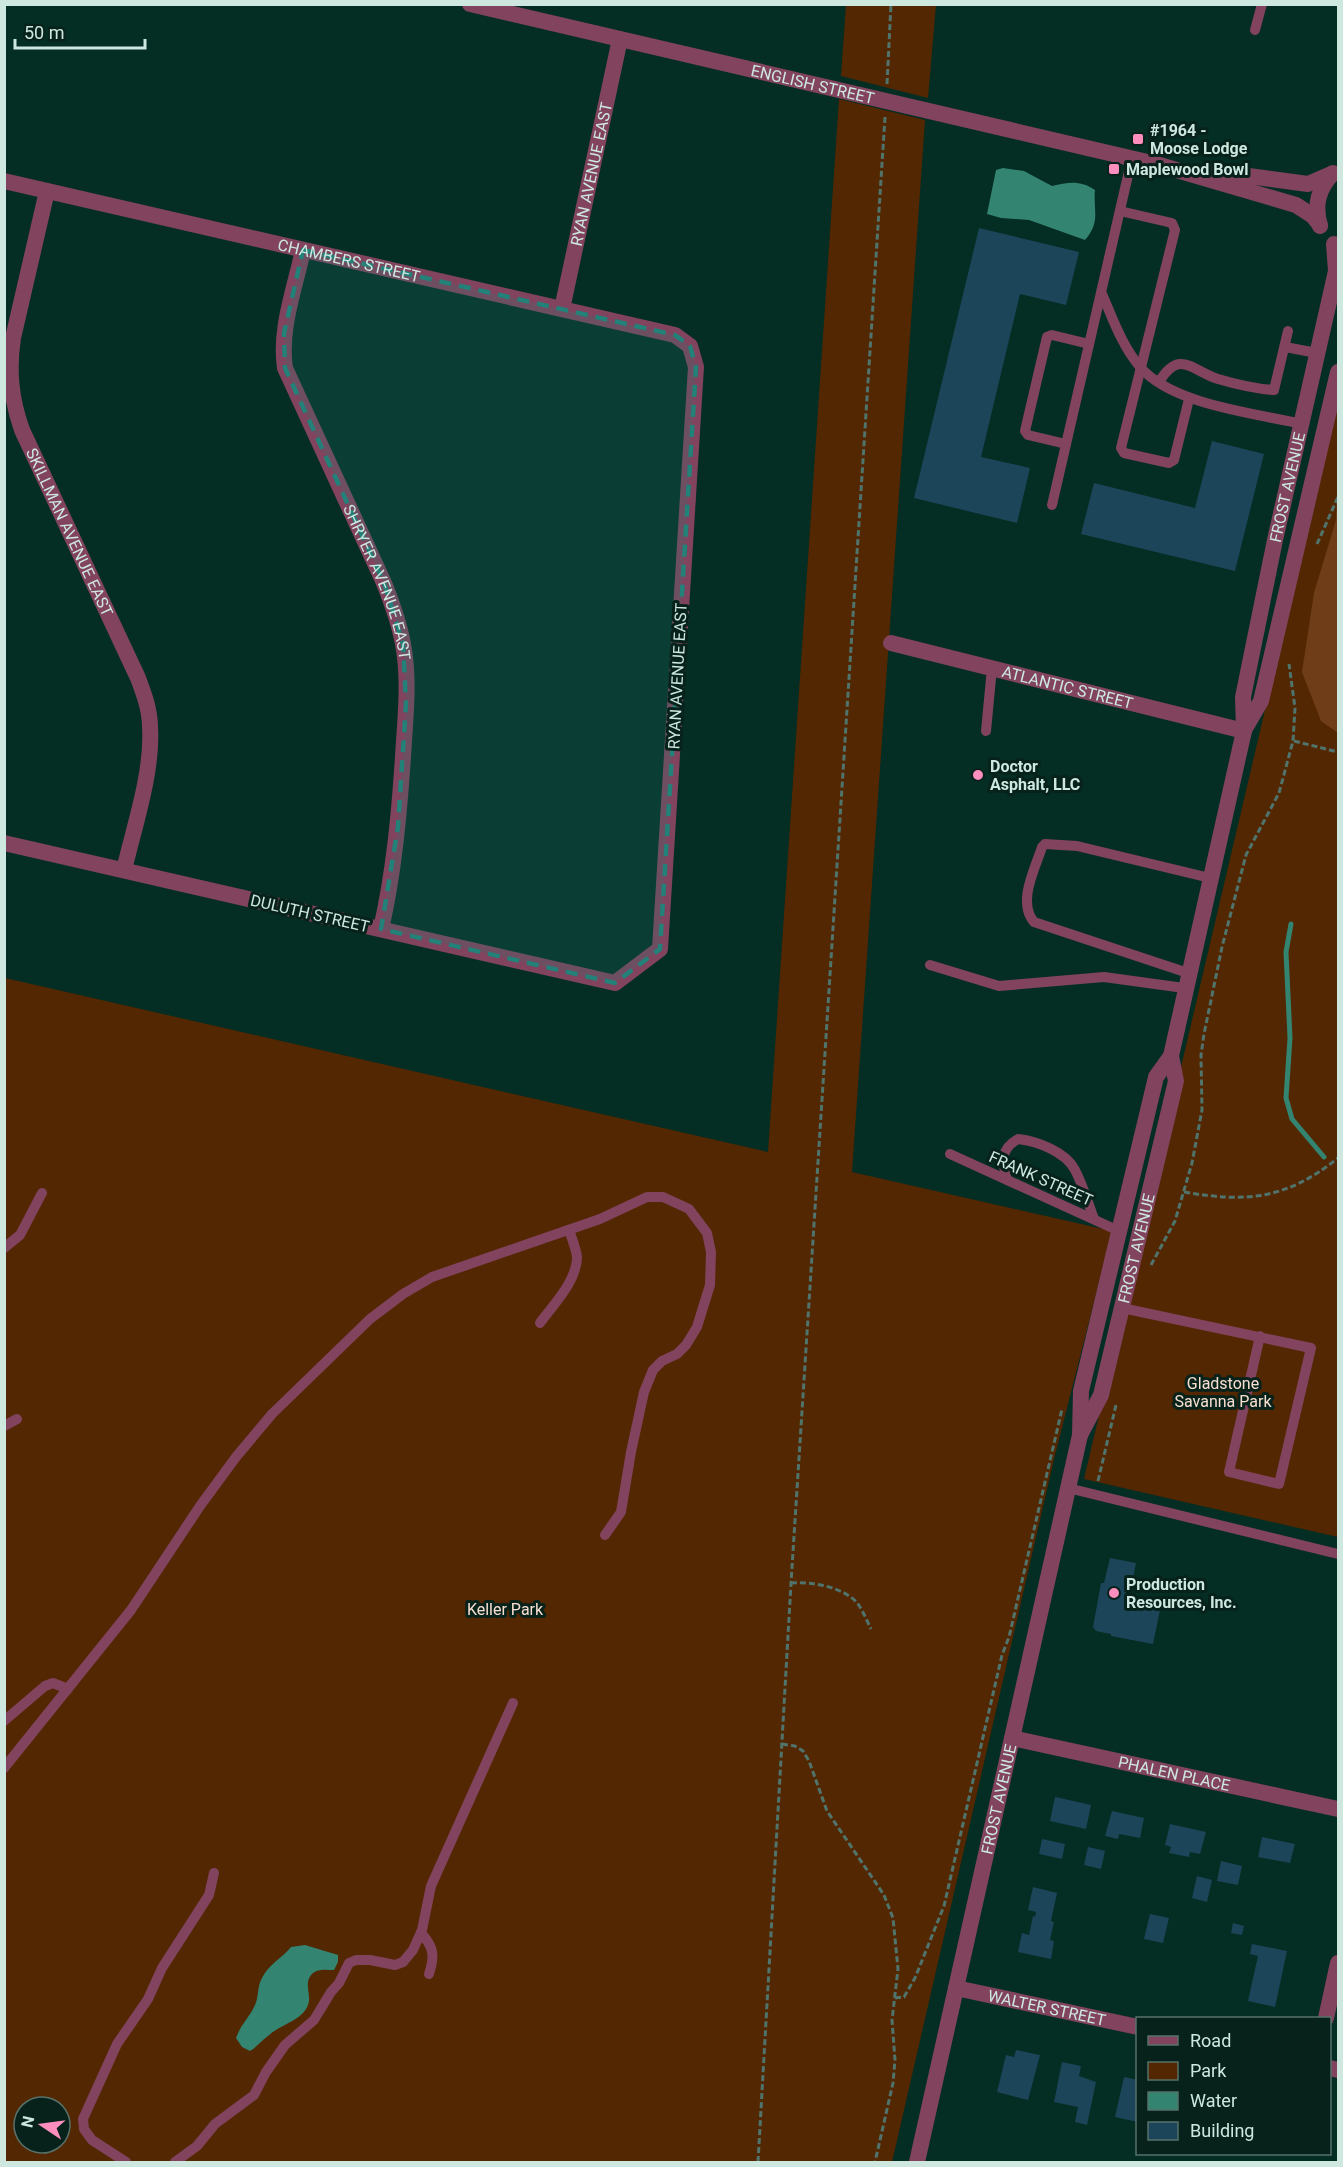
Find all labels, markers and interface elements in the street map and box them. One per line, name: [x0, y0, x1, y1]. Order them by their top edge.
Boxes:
scale bar: [15, 12, 146, 50]
text: 50 m: [24, 22, 64, 43]
street label: ENGLISH STREET: [749, 61, 877, 108]
street label: RYAN AVENUE EAST: [567, 100, 616, 248]
place label: #1964 - Moose Lodge: [1150, 121, 1248, 158]
marker: #1964 - Moose Lodge: [1131, 132, 1145, 146]
place label: Maplewood Bowl: [1126, 160, 1248, 179]
marker: Maplewood Bowl: [1107, 162, 1121, 176]
street label: CHAMBERS STREET: [276, 235, 422, 286]
street label: FROST AVENUE: [1266, 430, 1309, 544]
street label: SKILLMAN AVENUE EAST: [22, 445, 117, 620]
street label: SHRYER AVENUE EAST: [339, 502, 414, 661]
street label: RYAN AVENUE EAST: [664, 602, 691, 750]
street label: ATLANTIC STREET: [1000, 662, 1135, 713]
place label: Doctor Asphalt, LLC: [990, 757, 1080, 794]
marker: Doctor Asphalt, LLC: [971, 768, 985, 782]
street label: DULUTH STREET: [249, 891, 371, 936]
street label: FRANK STREET: [986, 1147, 1096, 1210]
street label: FROST AVENUE: [1114, 1192, 1159, 1305]
park label: Gladstone Savanna Park: [1174, 1374, 1272, 1411]
place label: Production Resources, Inc.: [1126, 1575, 1237, 1612]
marker: Production Resources, Inc.: [1107, 1586, 1121, 1600]
park label: Keller Park: [467, 1600, 544, 1619]
street label: FROST AVENUE: [977, 1742, 1020, 1856]
street label: PHALEN PLACE: [1116, 1752, 1232, 1795]
street label: WALTER STREET: [986, 1986, 1108, 2030]
legend: [1136, 2017, 1331, 2155]
text: Road: [1190, 2030, 1231, 2051]
text: Park: [1190, 2060, 1227, 2081]
text: Water: [1190, 2090, 1237, 2111]
north arrow: [12, 2095, 72, 2155]
text: N: [17, 2114, 38, 2129]
text: Building: [1190, 2120, 1254, 2141]

